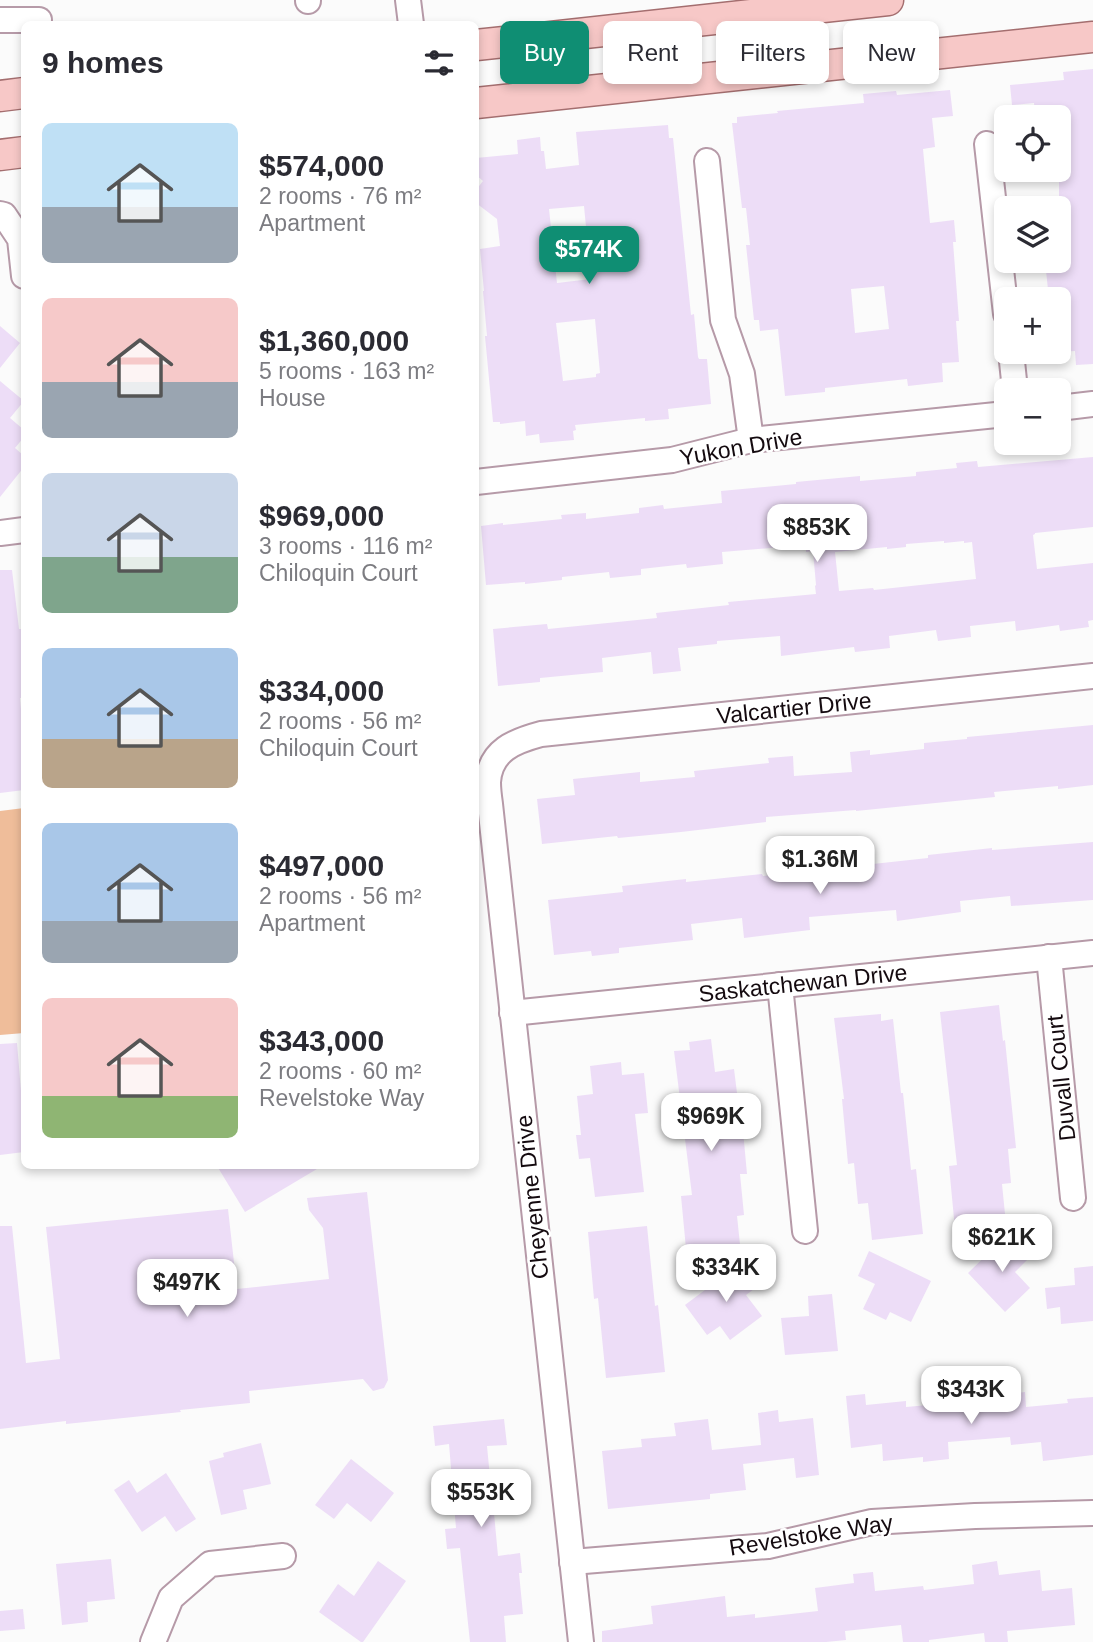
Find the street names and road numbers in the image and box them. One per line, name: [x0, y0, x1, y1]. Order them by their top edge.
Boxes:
street label: Yukon Drive: [678, 423, 804, 471]
street label: Valcartier Drive: [715, 687, 873, 729]
street label: Saskatchewan Drive: [697, 959, 909, 1007]
street label: Duvall Court: [1041, 1013, 1081, 1142]
street label: Cheyenne Drive: [510, 1114, 554, 1280]
street label: Revelstoke Way: [727, 1509, 895, 1561]

